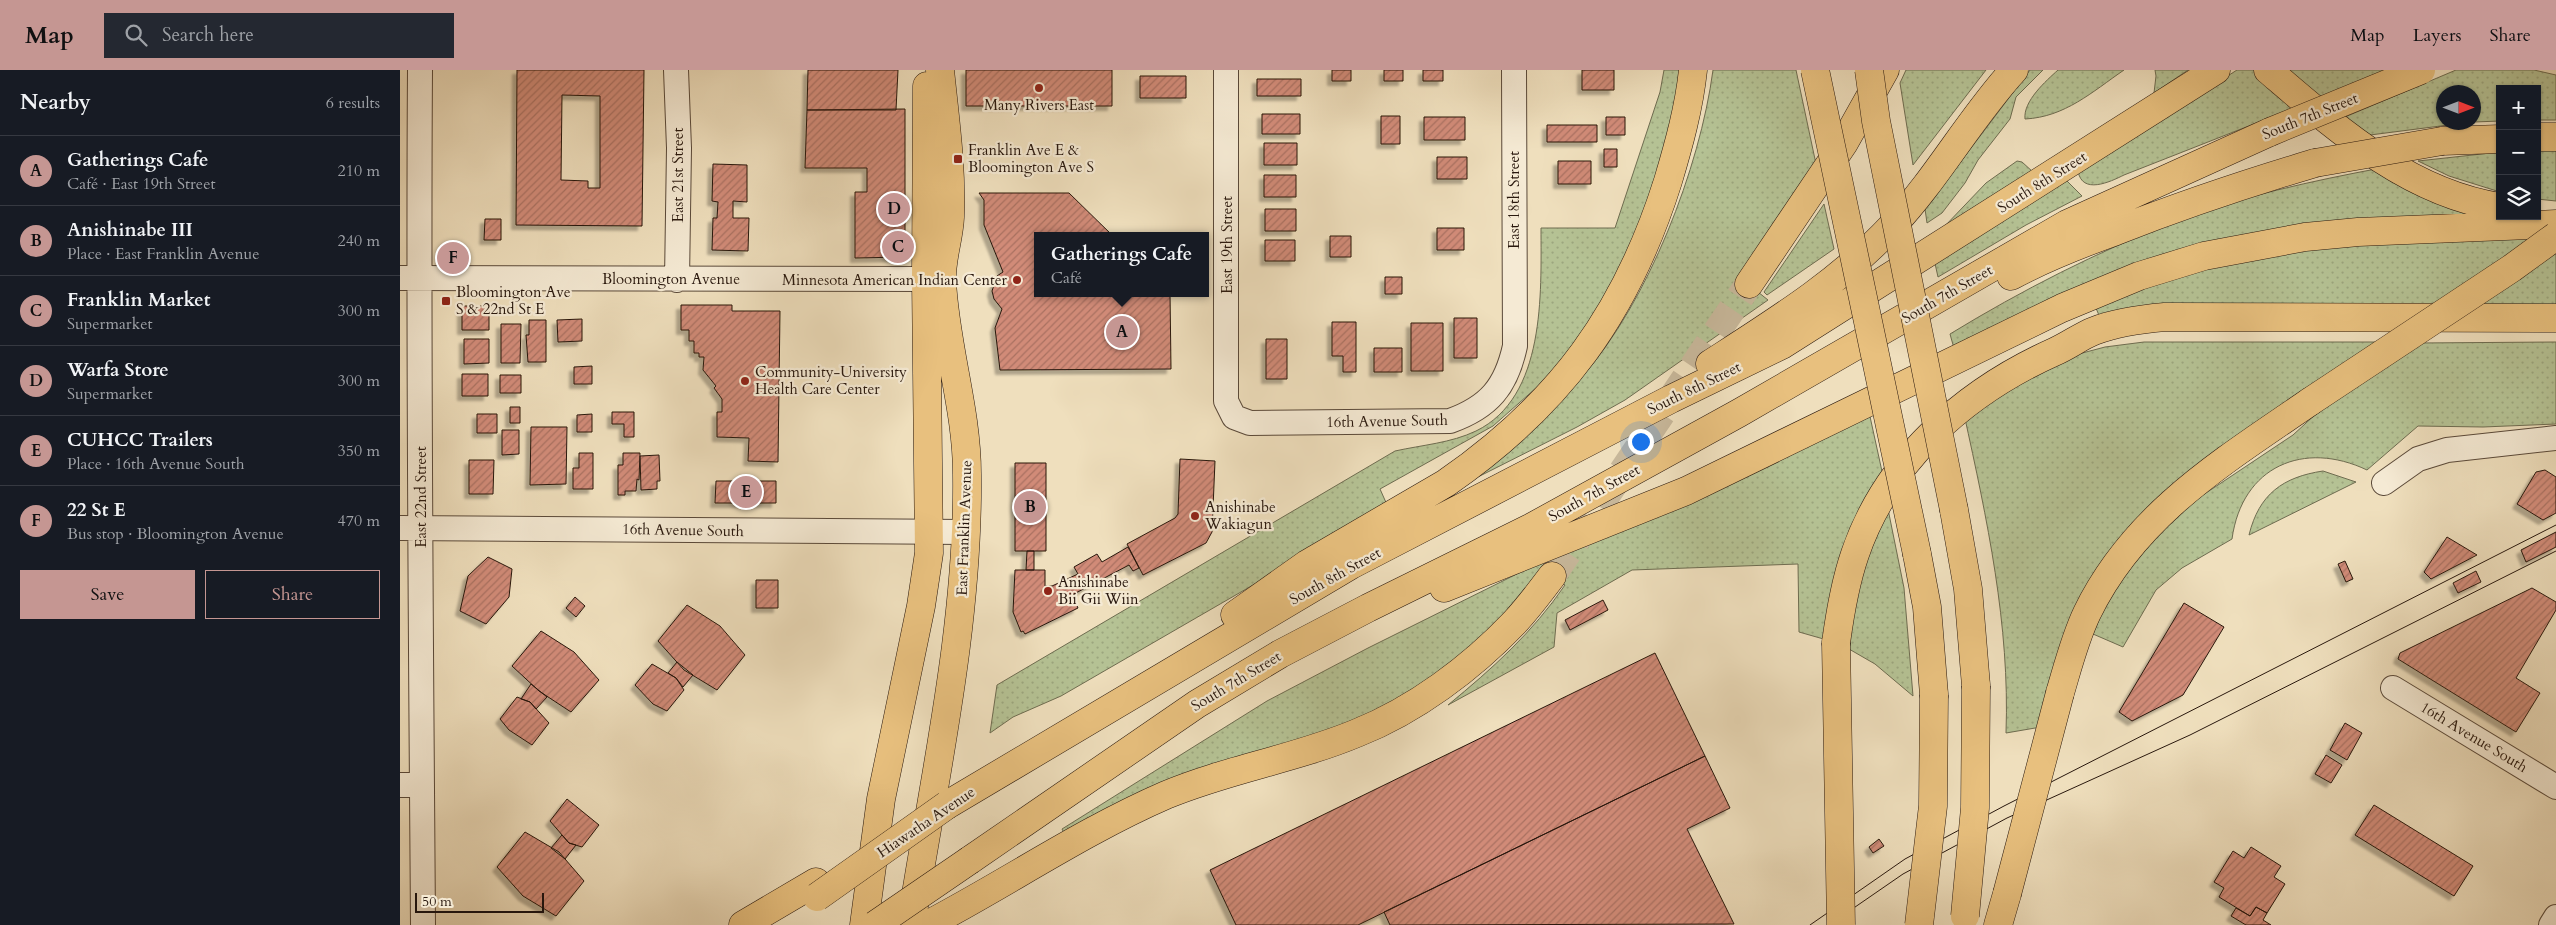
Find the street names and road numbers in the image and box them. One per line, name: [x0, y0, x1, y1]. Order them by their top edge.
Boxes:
street label: South 7th Street: [2259, 88, 2361, 144]
street label: East 21st Street: [668, 127, 688, 222]
street label: South 8th Street: [1994, 146, 2091, 217]
street label: East 18th Street: [1504, 151, 1524, 249]
street label: East 19th Street: [1217, 196, 1237, 294]
street label: South 7th Street: [1898, 260, 1996, 328]
street label: Bloomington Avenue: [602, 269, 740, 289]
street label: South 8th Street: [1644, 357, 1744, 419]
street label: 16th Avenue South: [1326, 410, 1449, 432]
street label: East 22nd Street: [411, 446, 431, 548]
street label: South 7th Street: [1545, 459, 1644, 526]
street label: East Franklin Avenue: [952, 460, 976, 596]
street label: 16th Avenue South: [622, 519, 745, 541]
street label: South 8th Street: [1286, 542, 1385, 609]
street label: South 7th Street: [1187, 646, 1285, 716]
street label: 16th Avenue South: [2417, 697, 2532, 777]
street label: Hiawatha Avenue: [873, 782, 979, 862]

